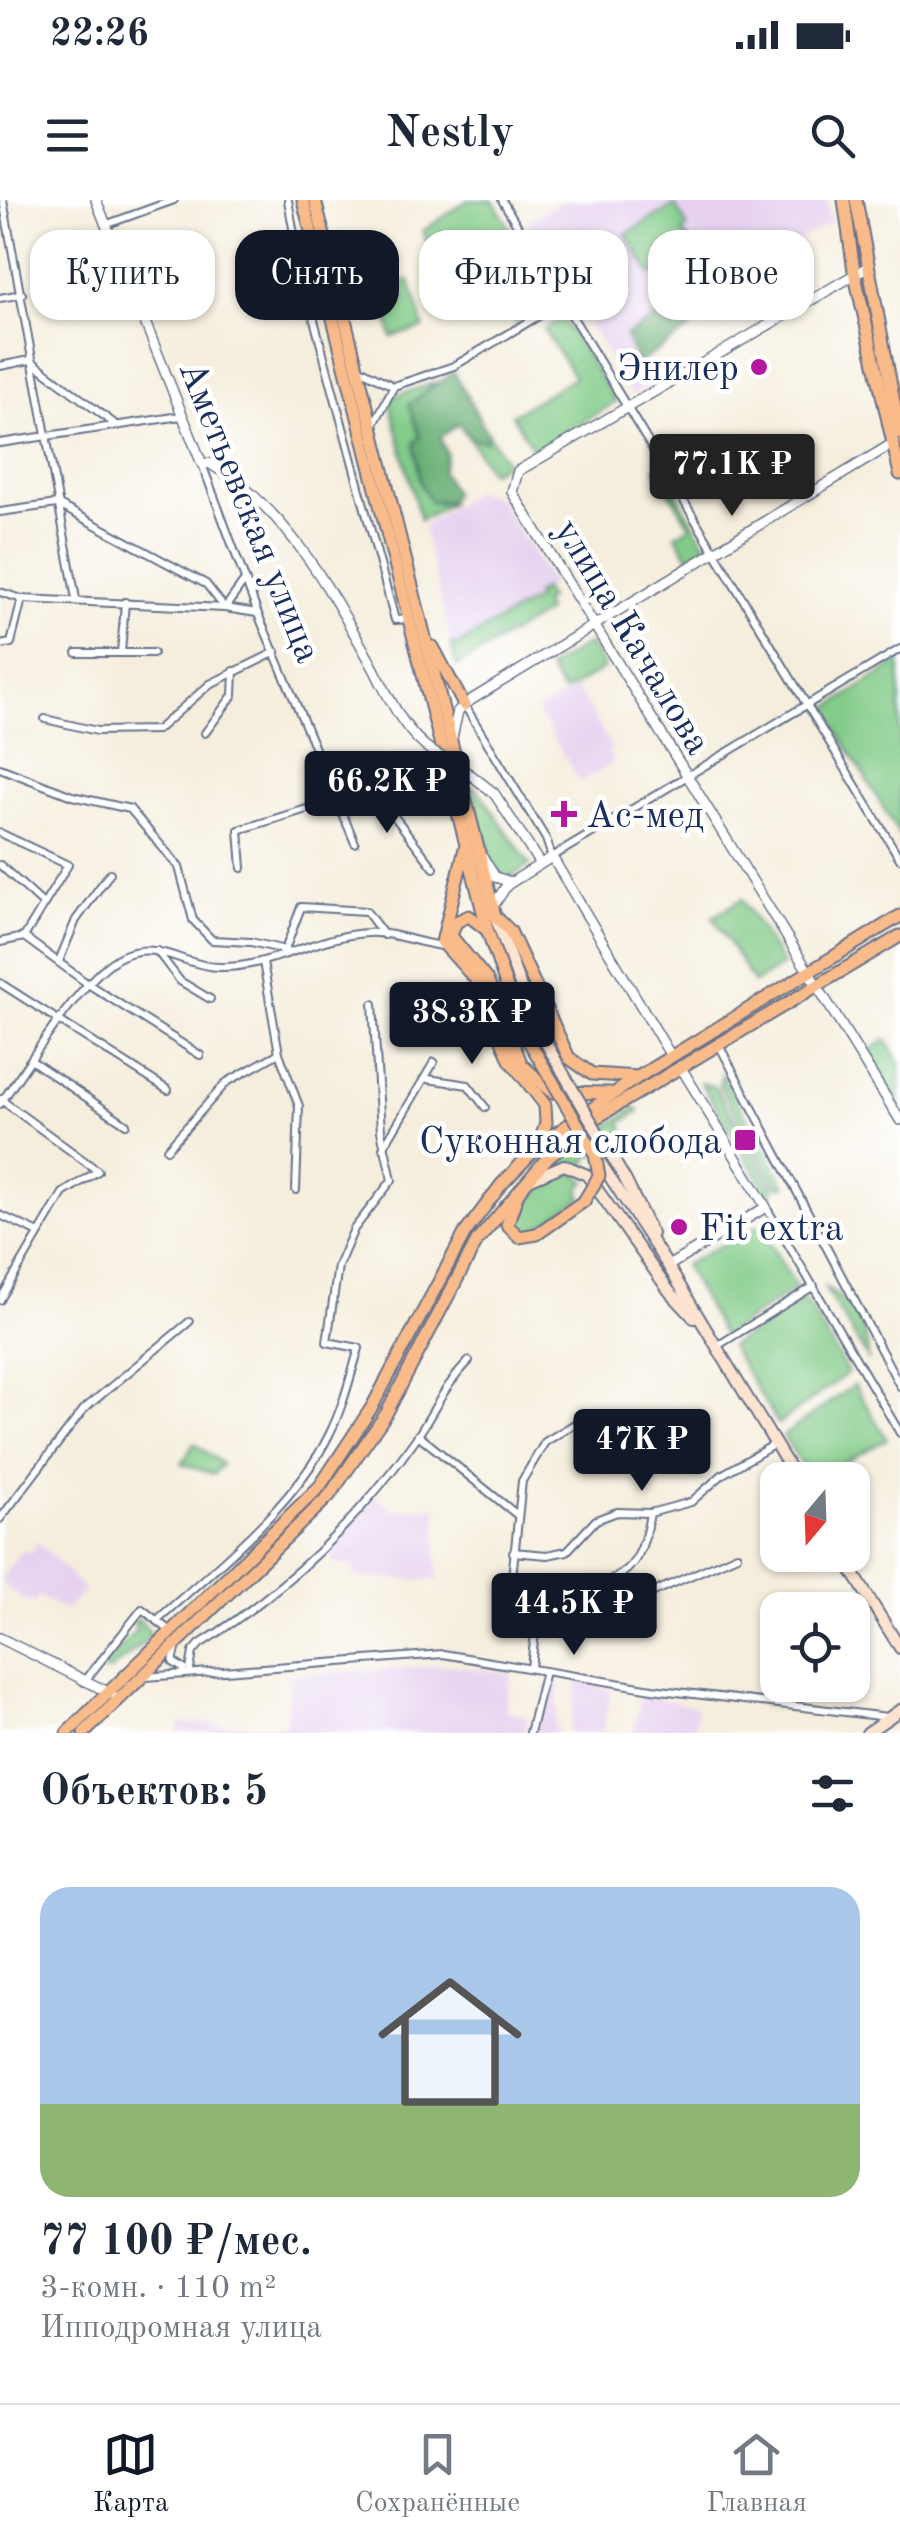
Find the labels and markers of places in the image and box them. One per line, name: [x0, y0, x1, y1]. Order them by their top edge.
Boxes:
place label: Энилер: [617, 351, 739, 389]
marker: Энилер: [748, 356, 770, 378]
pin: 77.1K ₽: [640, 434, 824, 519]
pin: 66.2K ₽: [295, 751, 479, 836]
place label: Ас-мед: [586, 798, 704, 836]
marker: Ас-мед: [551, 801, 577, 827]
pin: 38.3K ₽: [380, 982, 564, 1067]
place label: Суконная слобода: [419, 1124, 722, 1162]
marker: Суконная слобода: [732, 1127, 758, 1153]
place label: Fit extra: [699, 1211, 844, 1249]
marker: Fit extra: [668, 1216, 690, 1238]
pin: 47K ₽: [572, 1409, 712, 1494]
pin: 44.5K ₽: [482, 1573, 666, 1658]

